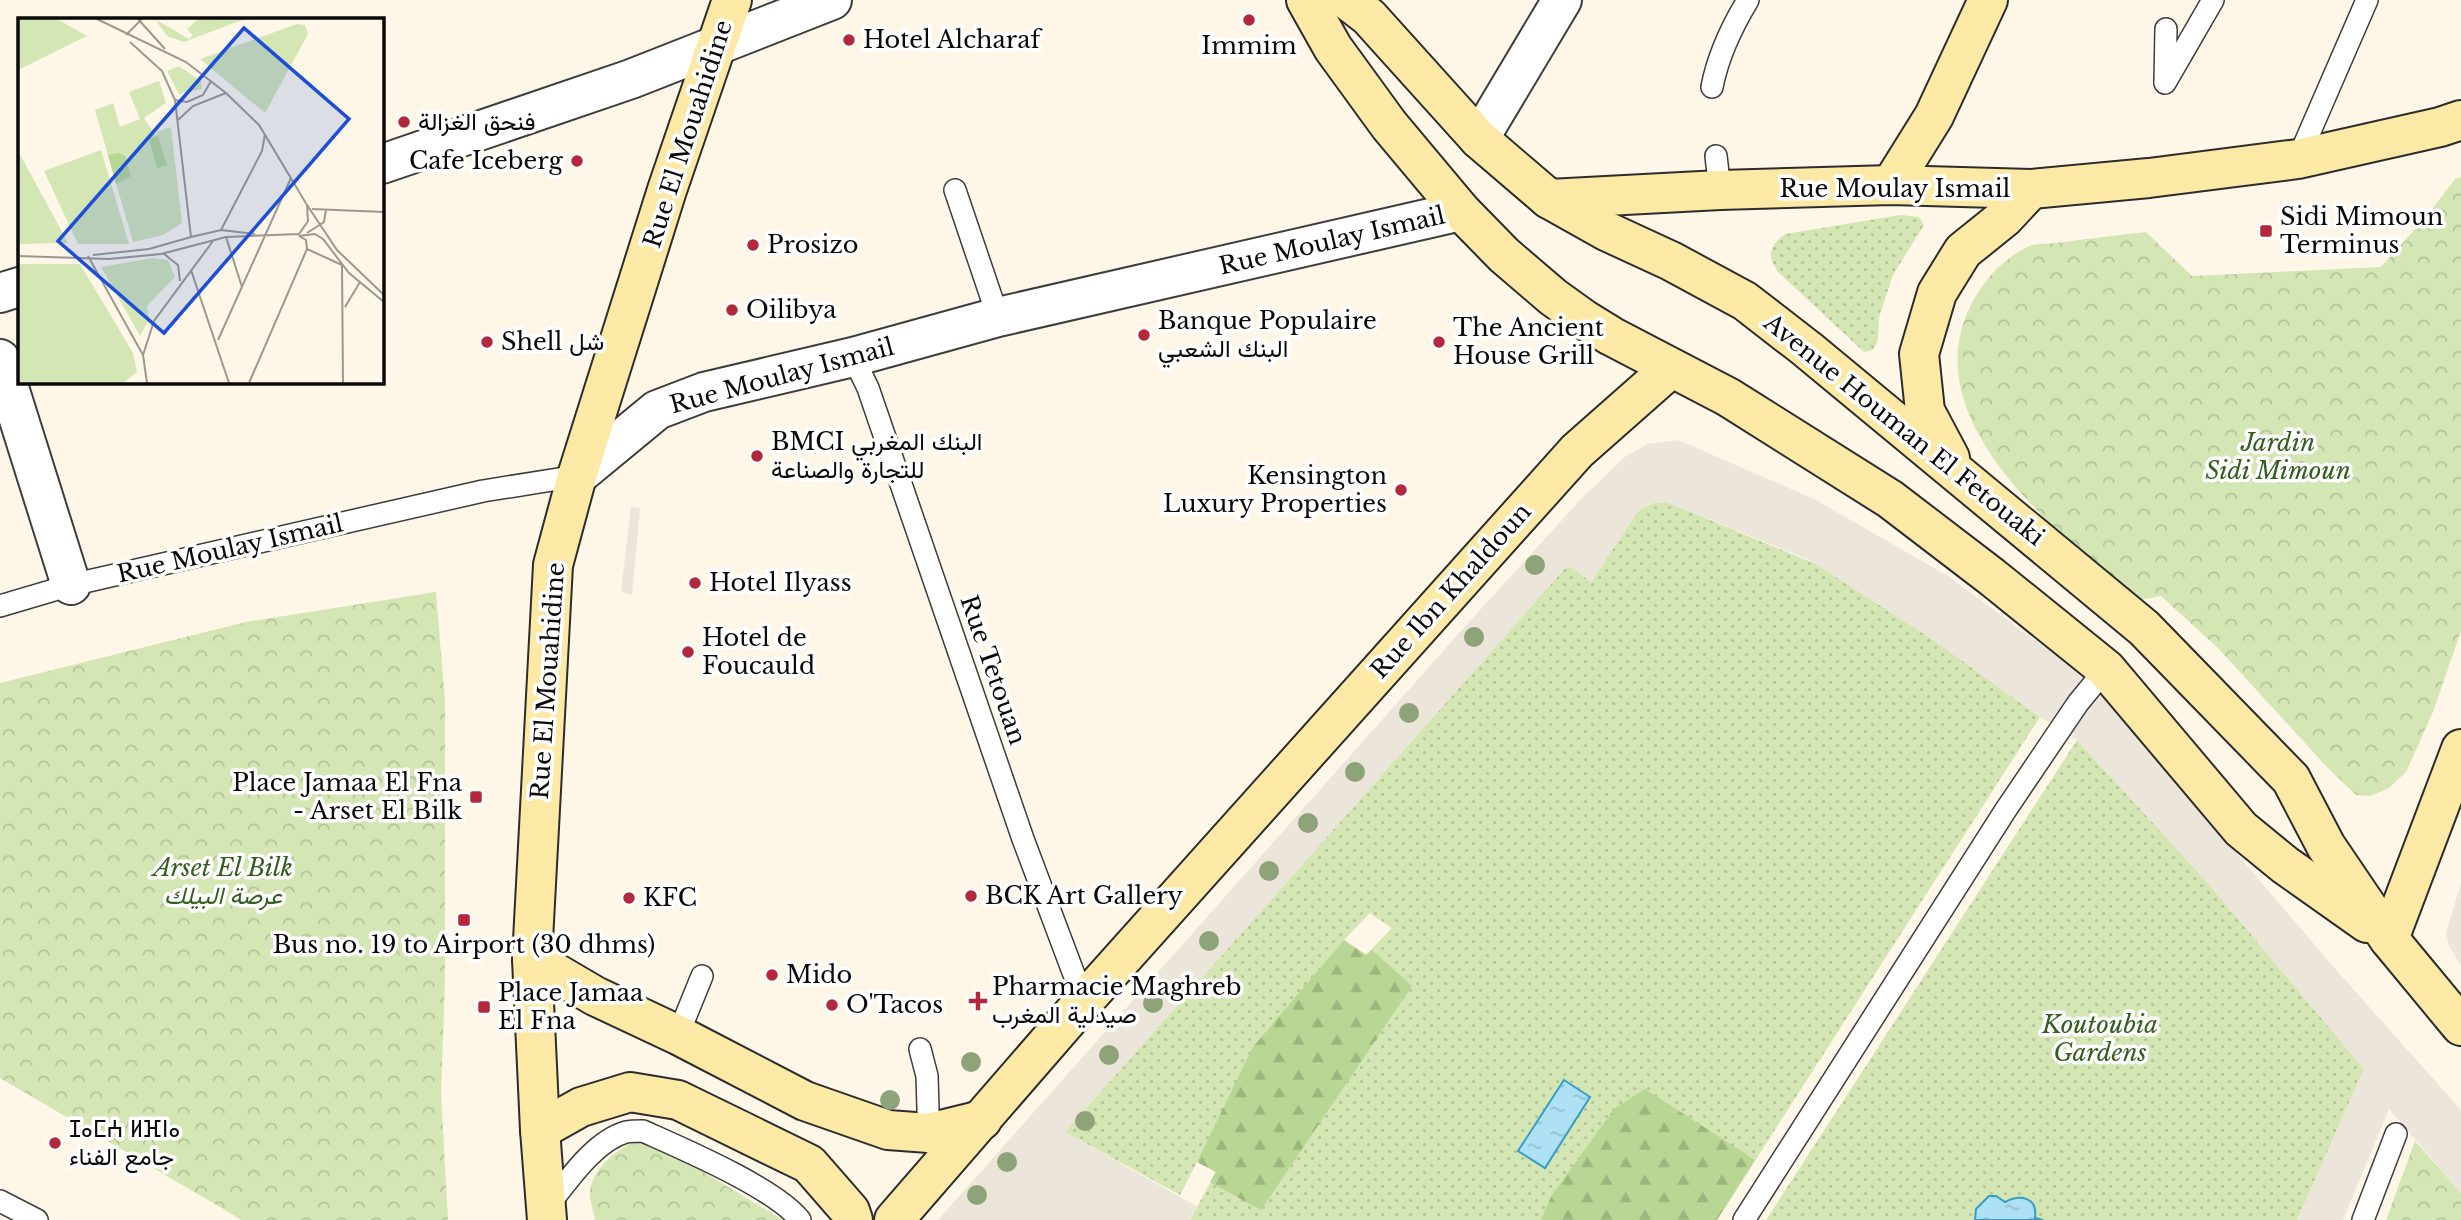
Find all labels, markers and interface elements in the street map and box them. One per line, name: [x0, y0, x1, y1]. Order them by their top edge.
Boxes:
marker: Immim: [1241, 12, 1257, 28]
street label: Rue El Mouahidine: [637, 16, 738, 251]
inset map: [18, 18, 383, 383]
place label: Hotel Alcharaf: [863, 25, 1044, 54]
place label: Immim: [1201, 31, 1297, 60]
marker: Hotel Alcharaf: [841, 32, 857, 48]
place label: فنحق الغزالة: [418, 107, 536, 137]
marker: فنحق الغزالة: [396, 114, 412, 130]
place label: Cafe Iceberg: [409, 146, 564, 175]
marker: Cafe Iceberg: [569, 153, 585, 169]
street label: Rue Moulay Ismail: [1780, 174, 2011, 203]
street label: Rue Moulay Ismail: [1216, 200, 1448, 281]
place label: Sidi Mimoun Terminus: [2280, 202, 2443, 259]
marker: Sidi Mimoun Terminus: [2258, 223, 2274, 239]
place label: Prosizo: [767, 230, 859, 259]
marker: Prosizo: [745, 237, 761, 253]
place label: Oilibya: [746, 295, 837, 324]
marker: Oilibya: [724, 302, 740, 318]
place label: Banque Populaire البنك الشعبي: [1158, 306, 1377, 368]
street label: Avenue Houman El Fetouaki: [1758, 307, 2050, 552]
place label: The Ancient House Grill: [1453, 313, 1604, 370]
place label: Shell شل: [501, 327, 604, 356]
marker: Banque Populaire البنك الشعبي: [1136, 327, 1152, 343]
street label: Rue Moulay Ismail: [667, 332, 897, 419]
marker: Shell شل: [479, 334, 495, 350]
marker: The Ancient House Grill: [1431, 334, 1447, 350]
place label: BMCI البنك المغربي للتجارة والصناعة: [771, 427, 982, 485]
park label: Jardin Sidi Mimoun: [2205, 428, 2351, 485]
marker: BMCI البنك المغربي للتجارة والصناعة: [749, 448, 765, 464]
place label: Kensington Luxury Properties: [1163, 461, 1387, 518]
marker: Kensington Luxury Properties: [1393, 482, 1409, 498]
street label: Rue Ibn Khaldoun: [1364, 497, 1537, 684]
street label: Rue Moulay Ismail: [114, 508, 346, 589]
street label: Rue El Mouahidine: [525, 561, 570, 801]
place label: Hotel Ilyass: [709, 568, 852, 597]
marker: Hotel Ilyass: [687, 575, 703, 591]
street label: Rue Tetouan: [954, 591, 1033, 748]
place label: Hotel de Foucauld: [702, 623, 815, 680]
marker: Hotel de Foucauld: [680, 644, 696, 660]
place label: Place Jamaa El Fna - Arset El Bilk: [232, 768, 463, 825]
marker: Place Jamaa El Fna - Arset El Bilk: [468, 789, 484, 805]
park label: Arset El Bilk عرصة البيلك: [150, 853, 293, 911]
place label: BCK Art Gallery: [985, 881, 1184, 910]
place label: KFC: [643, 883, 697, 912]
marker: BCK Art Gallery: [963, 888, 979, 904]
marker: KFC: [621, 890, 637, 906]
marker: Bus no. 19 to Airport (30 dhms): [456, 912, 472, 928]
place label: Bus no. 19 to Airport (30 dhms): [273, 930, 655, 959]
place label: Mido: [786, 960, 852, 989]
marker: Mido: [764, 967, 780, 983]
place label: Pharmacie Maghreb صيدلية المغرب: [992, 972, 1241, 1030]
place label: Place Jamaa El Fna: [498, 978, 644, 1035]
place label: O'Tacos: [846, 990, 943, 1019]
marker: Pharmacie Maghreb صيدلية المغرب: [970, 993, 986, 1009]
marker: O'Tacos: [824, 997, 840, 1013]
marker: Place Jamaa El Fna: [476, 999, 492, 1015]
park label: Koutoubia Gardens: [2041, 1010, 2158, 1067]
place label: ⵊⴰⵎⵄ ⵍⴼⵏⴰ جامع الفناء: [69, 1114, 180, 1174]
marker: ⵊⴰⵎⵄ ⵍⴼⵏⴰ جامع الفناء: [47, 1135, 63, 1151]

